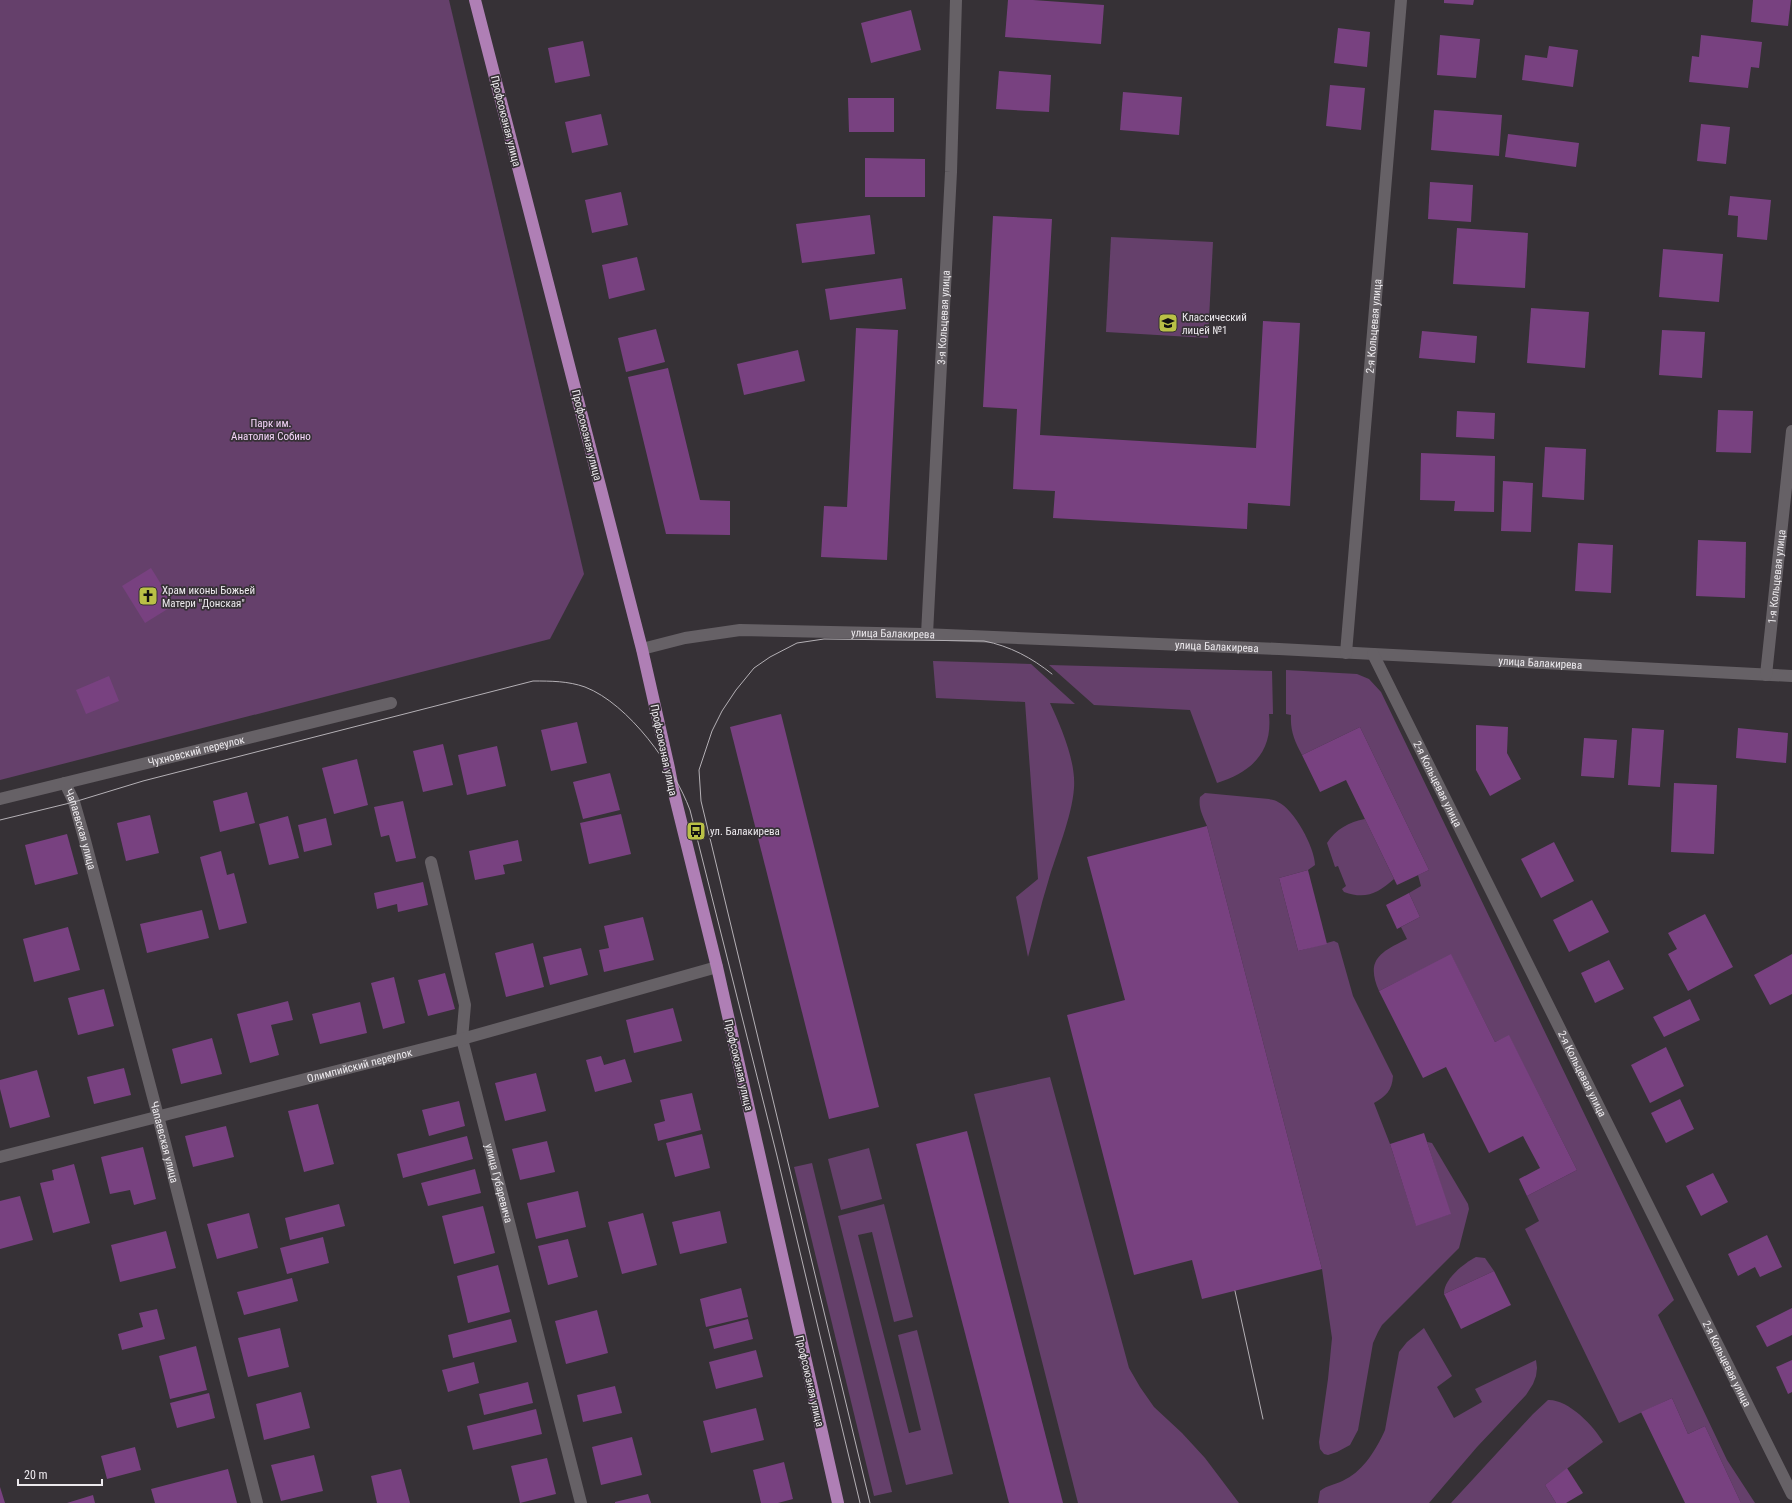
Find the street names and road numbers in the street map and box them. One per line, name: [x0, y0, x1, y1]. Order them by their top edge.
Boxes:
street label: Профсоюзная улица: [488, 74, 523, 168]
street label: 3-я Кольцевая улица: [935, 270, 953, 365]
street label: 2-я Кольцевая улица: [1364, 278, 1384, 374]
street label: Профсоюзная улица: [569, 388, 604, 482]
street label: 1-я Кольцевая улица: [1766, 529, 1788, 624]
street label: улица Балакирева: [851, 626, 935, 641]
street label: улица Балакирева: [1175, 639, 1259, 655]
street label: улица Балакирева: [1498, 655, 1582, 672]
street label: Профсоюзная улица: [647, 703, 680, 797]
street label: Чухновский переулок: [147, 733, 247, 769]
street label: 2-я Кольцевая улица: [1410, 739, 1464, 829]
street label: Чапаевская улица: [62, 787, 98, 871]
street label: Профсоюзная улица: [722, 1018, 755, 1112]
street label: 2-я Кольцевая улица: [1555, 1029, 1609, 1119]
street label: Олимпийский переулок: [306, 1046, 414, 1085]
street label: Чапаевская улица: [147, 1100, 181, 1184]
street label: улица Губаревича: [482, 1142, 515, 1224]
street label: 2-я Кольцевая улица: [1700, 1319, 1753, 1409]
street label: Профсоюзная улица: [793, 1334, 826, 1428]

